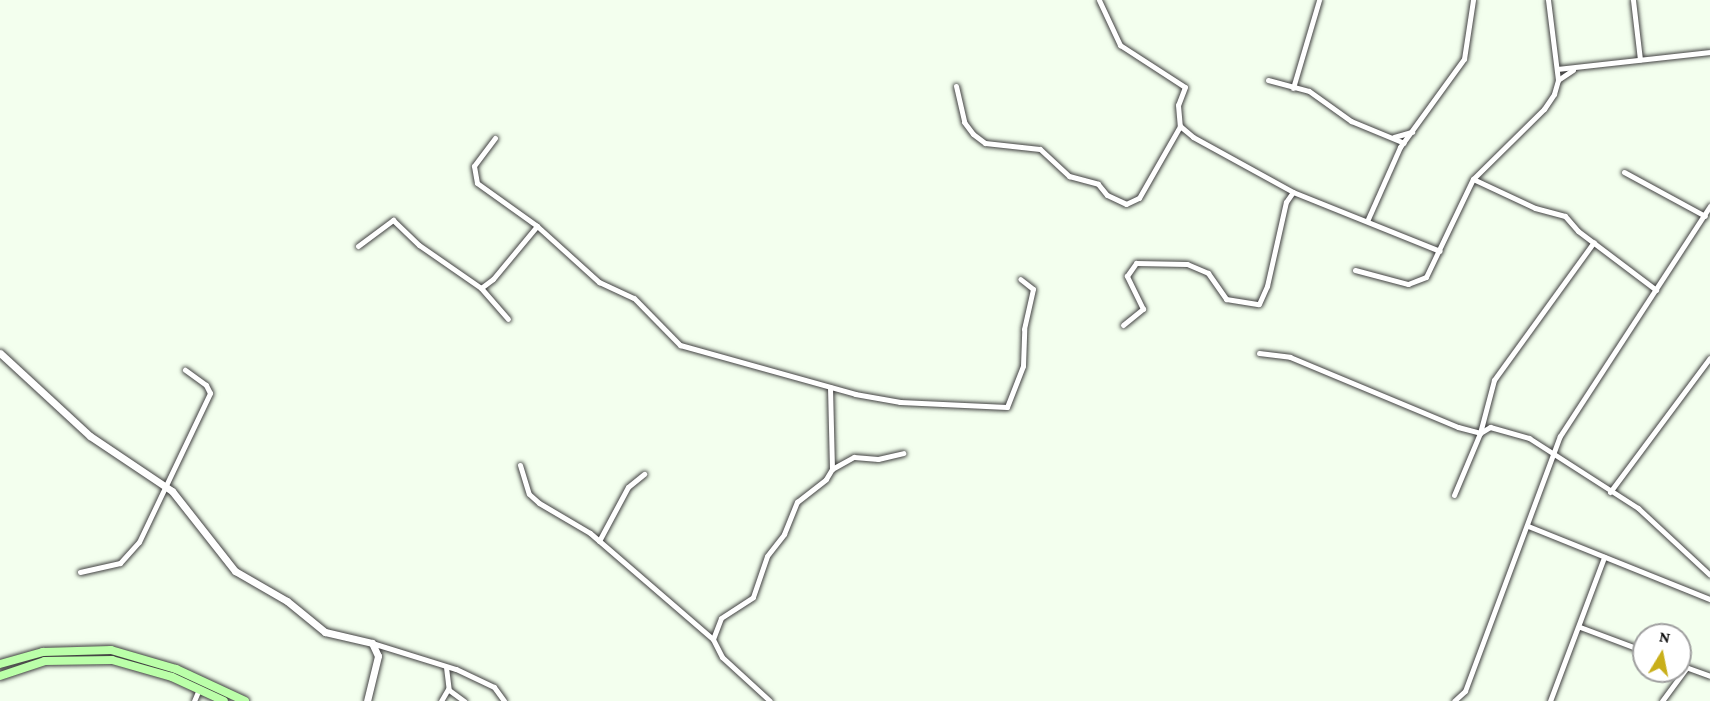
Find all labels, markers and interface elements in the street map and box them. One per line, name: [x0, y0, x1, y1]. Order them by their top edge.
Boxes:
north arrow: [1632, 623, 1692, 683]
text: N: [1658, 627, 1672, 646]

